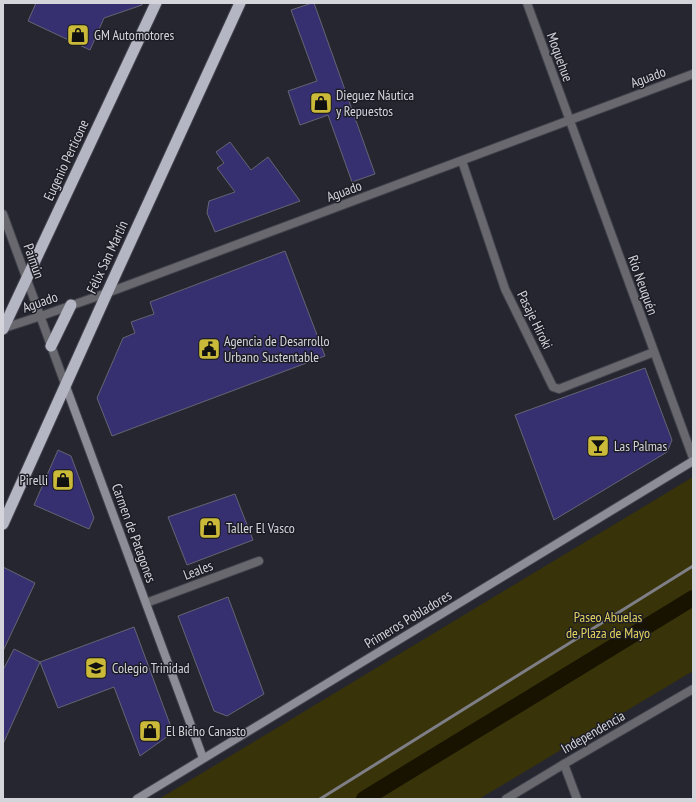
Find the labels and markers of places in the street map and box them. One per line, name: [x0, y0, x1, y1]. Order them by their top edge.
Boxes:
shop icon: GM Automotores: [65, 22, 91, 48]
place label: GM Automotores: [94, 26, 174, 44]
place label: Dieguez Náutica y Repuestos: [336, 86, 414, 120]
shop icon: Dieguez Náutica y Repuestos: [308, 90, 334, 116]
place label: Agencia de Desarrollo Urbano Sustentable: [224, 332, 330, 366]
public building icon: Agencia de Desarrollo Urbano Sustentable: [196, 336, 222, 362]
bar icon: Las Palmas: [585, 433, 611, 459]
place label: Las Palmas: [614, 437, 667, 455]
shop icon: Pirelli: [50, 467, 76, 493]
place label: Pirelli: [19, 471, 48, 489]
shop icon: Taller El Vasco: [197, 515, 223, 541]
place label: Taller El Vasco: [226, 519, 295, 537]
school or university icon: Colegio Trinidad: [83, 655, 109, 681]
place label: Colegio Trinidad: [112, 659, 190, 677]
shop icon: El Bicho Canasto: [137, 718, 163, 744]
place label: El Bicho Canasto: [166, 722, 246, 740]

